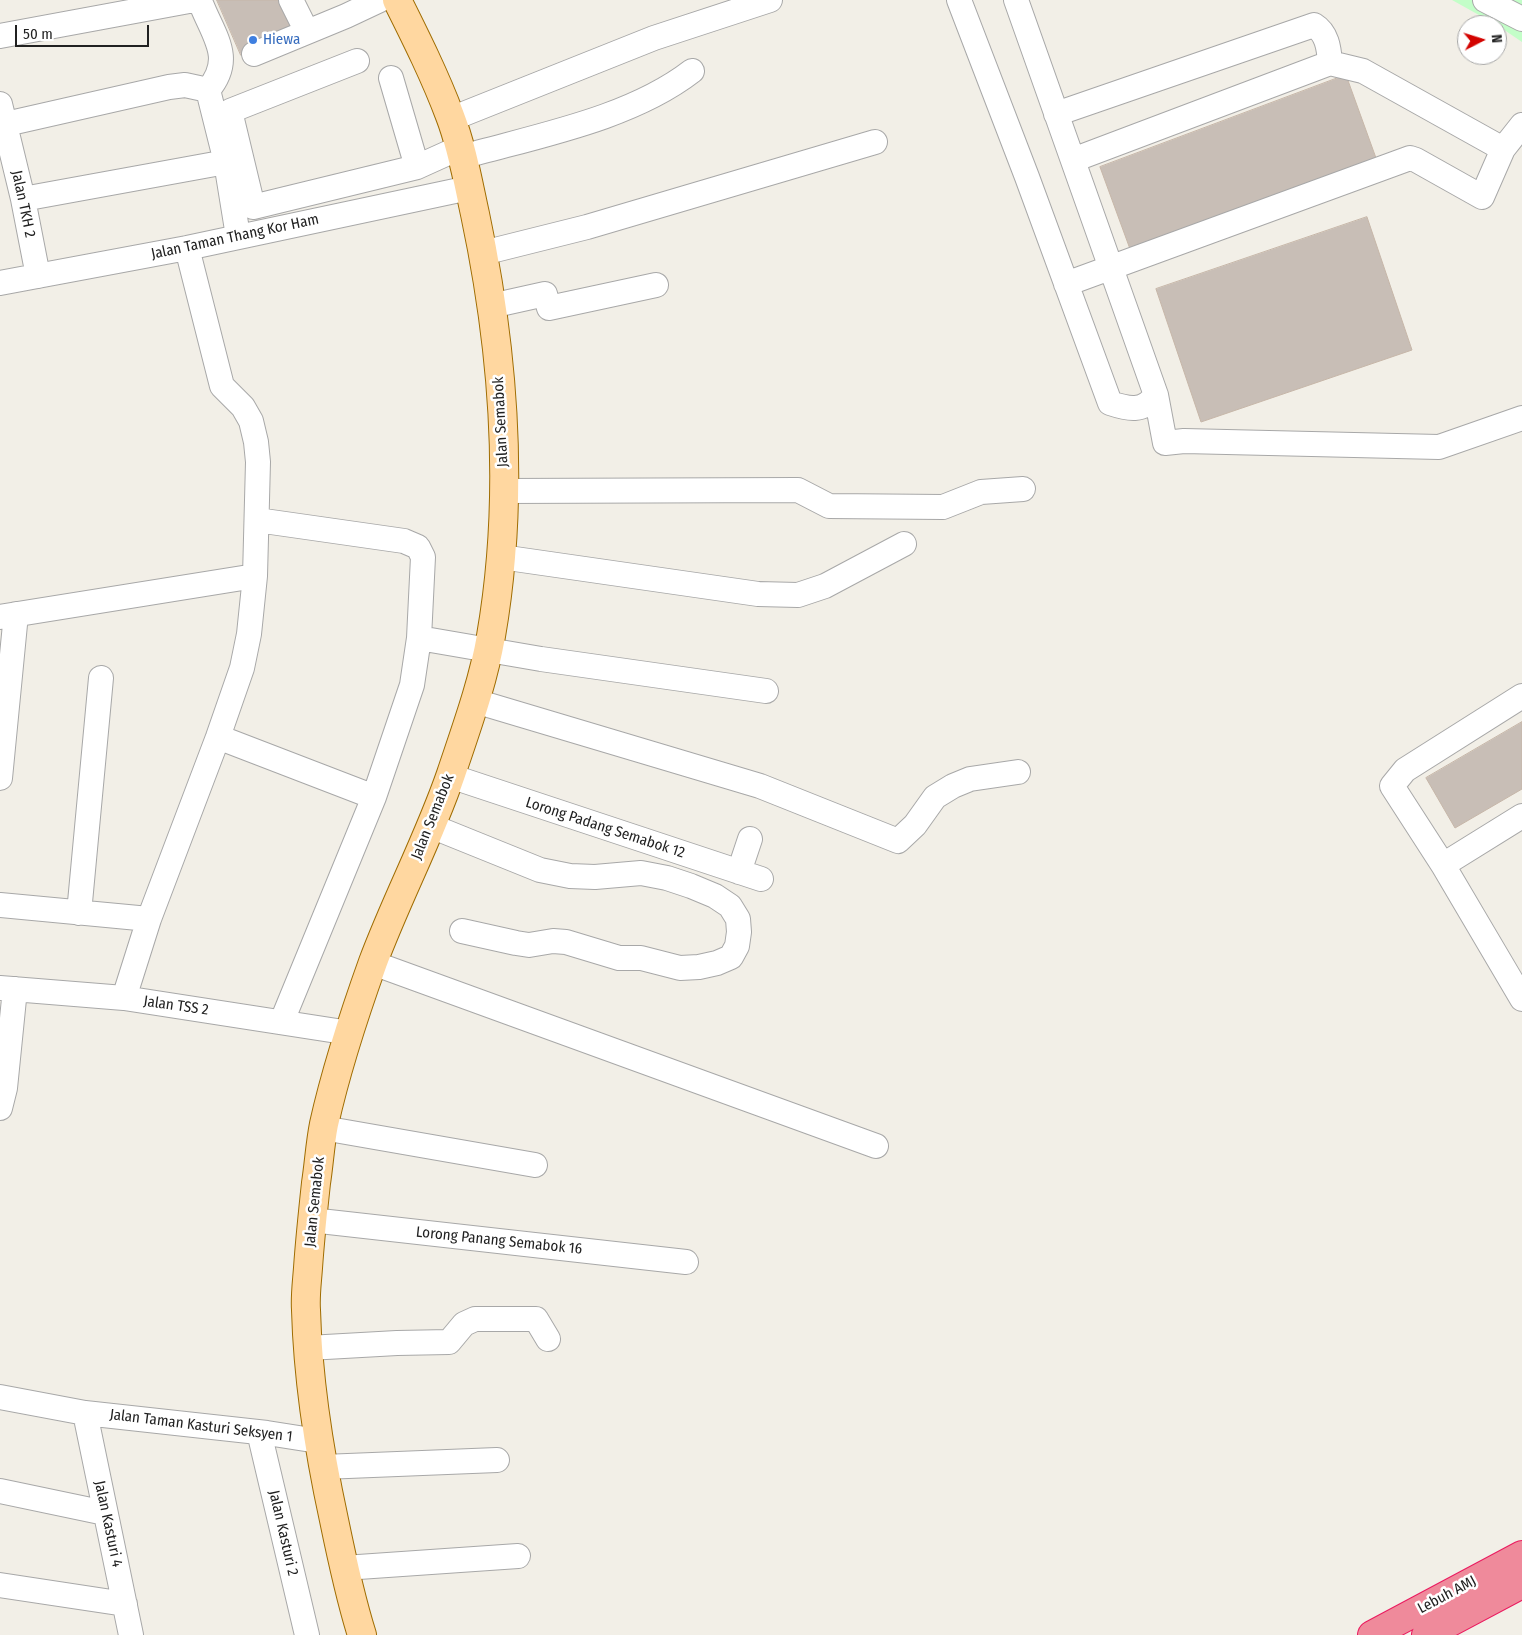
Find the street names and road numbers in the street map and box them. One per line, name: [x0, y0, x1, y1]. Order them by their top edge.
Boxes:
street label: Jalan TKH 2: [7, 169, 39, 239]
street label: Jalan Taman Thang Kor Ham: [150, 210, 320, 264]
street label: Jalan Semabok: [490, 376, 512, 468]
street label: Jalan Semabok: [408, 772, 458, 862]
street label: Lorong Padang Semabok 12: [523, 794, 687, 862]
street label: Jalan TSS 2: [142, 993, 210, 1019]
street label: Jalan Semabok: [301, 1156, 329, 1248]
street label: Lorong Panang Semabok 16: [415, 1223, 583, 1259]
street label: Jalan Taman Kasturi Seksyen 1: [109, 1406, 293, 1446]
street label: Jalan Kasturi 4: [90, 1479, 126, 1569]
street label: Jalan Kasturi 2: [264, 1488, 302, 1578]
street label: Lebuh AMJ: [1415, 1572, 1479, 1618]

